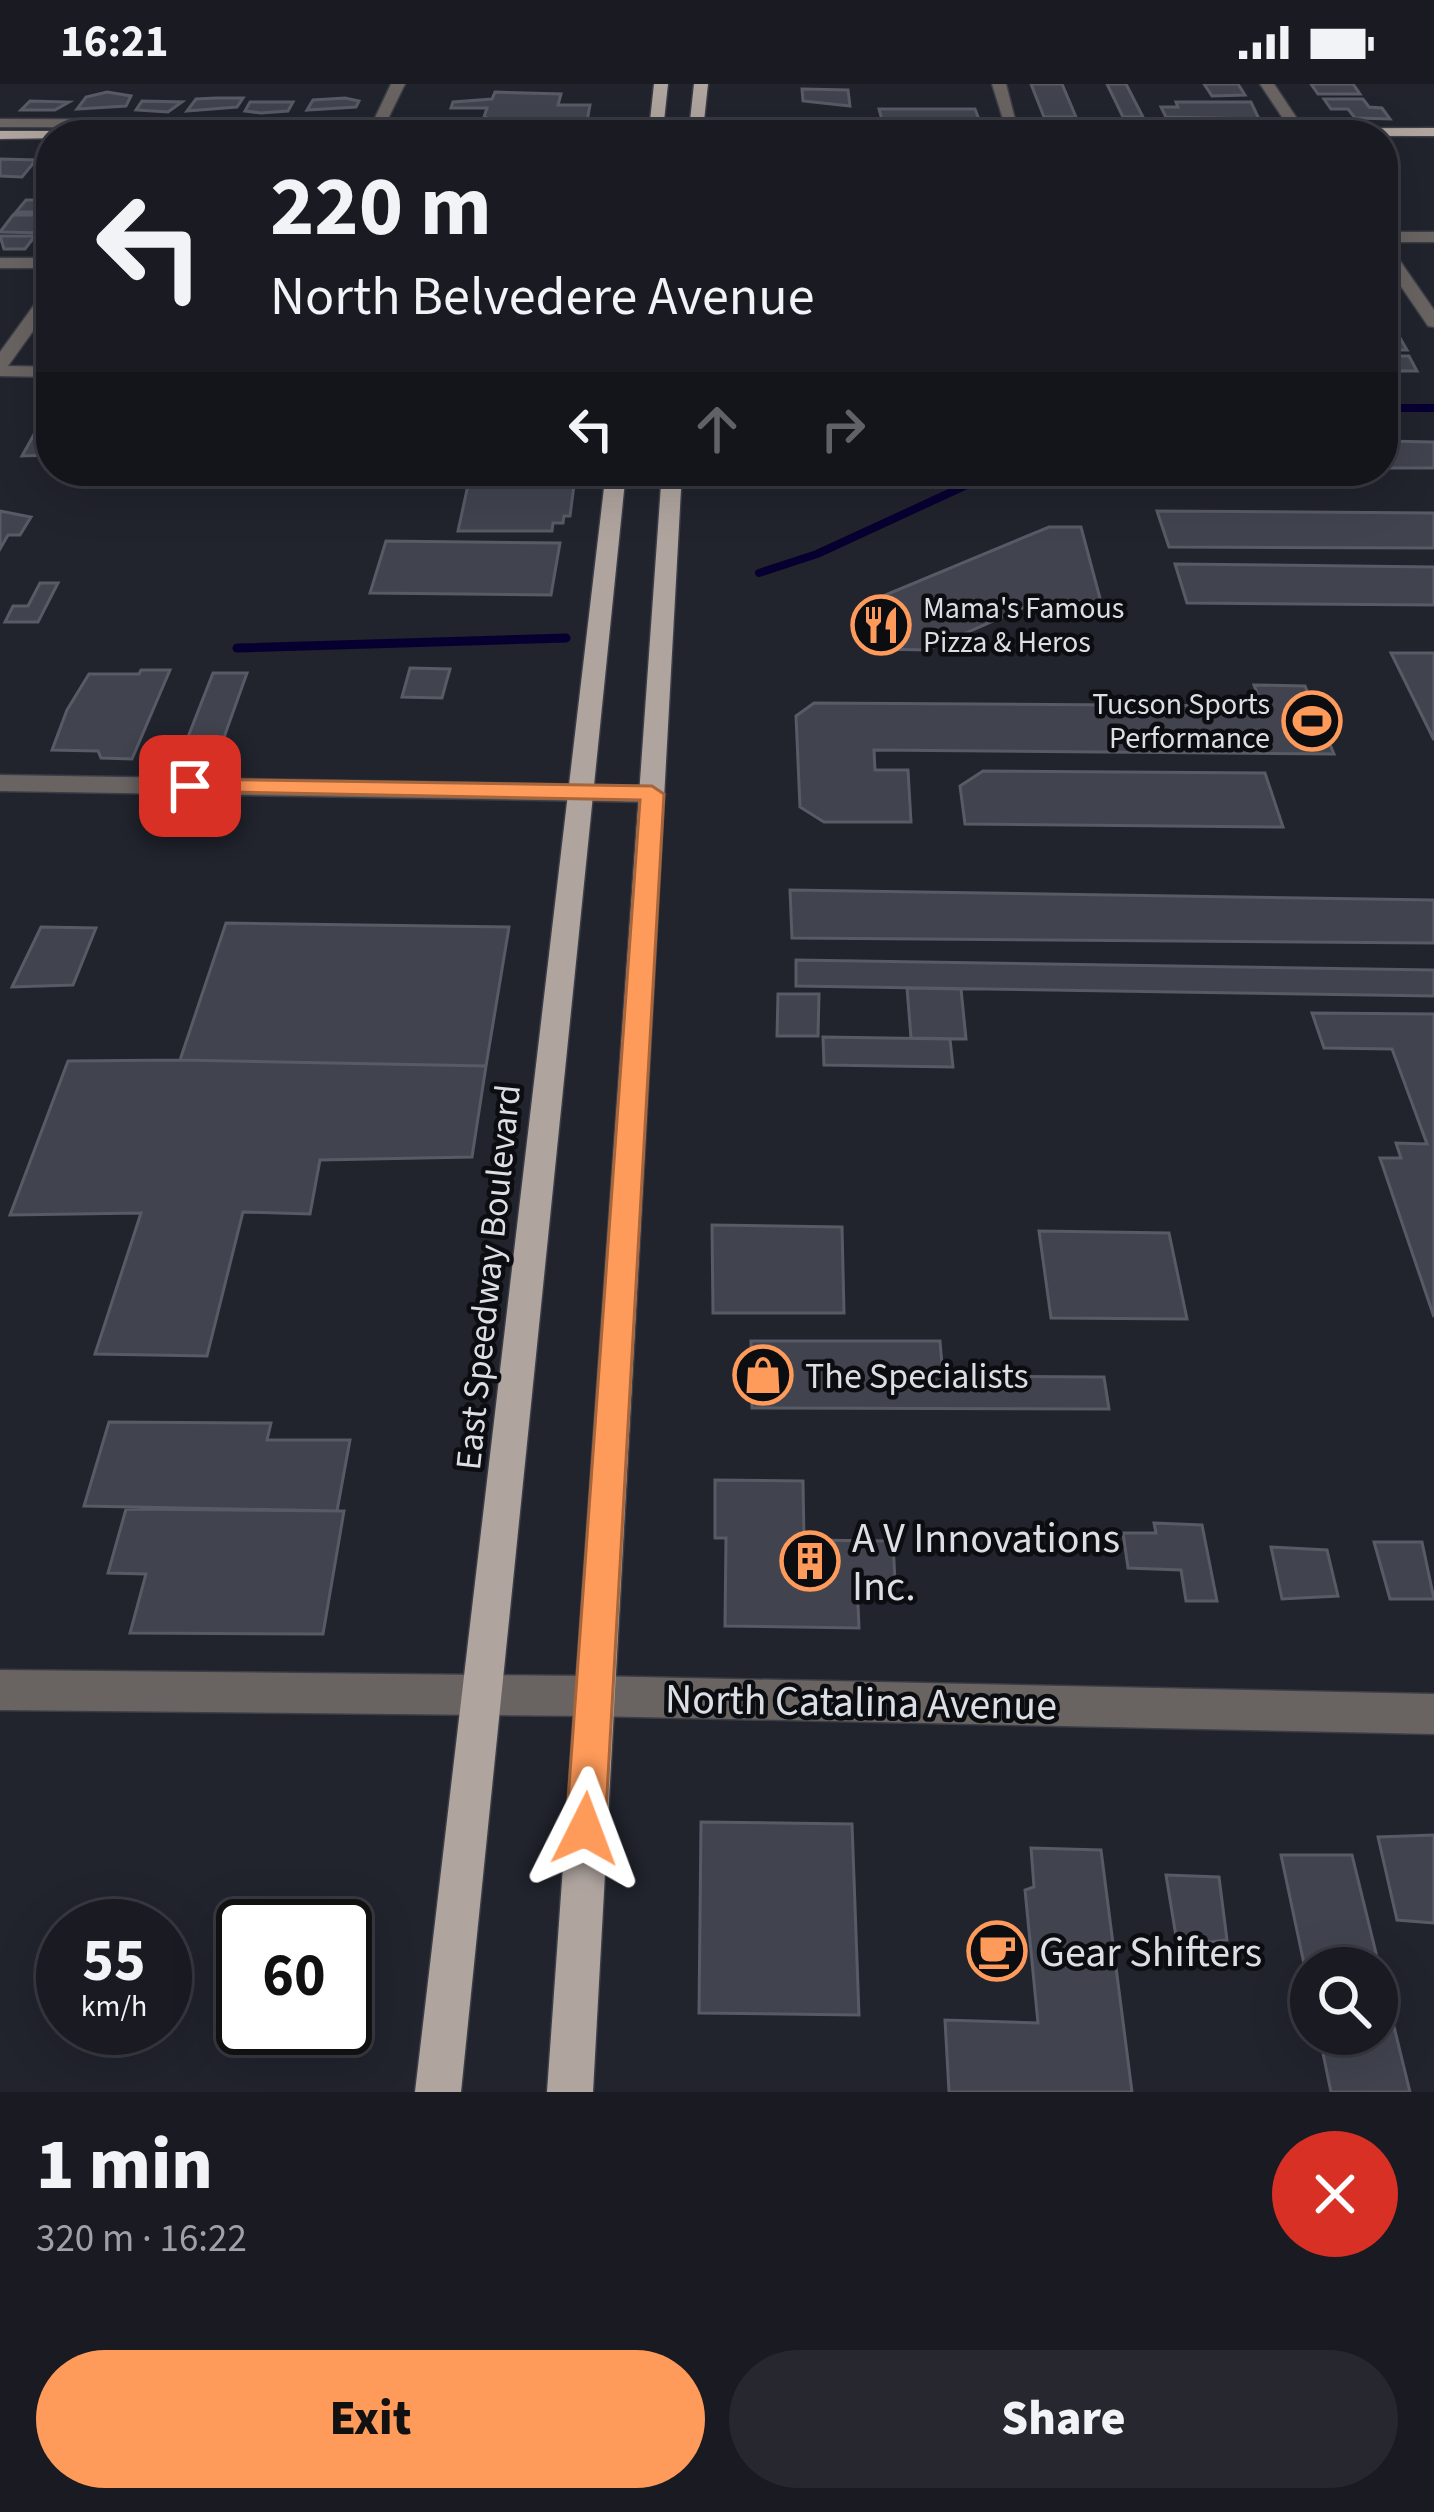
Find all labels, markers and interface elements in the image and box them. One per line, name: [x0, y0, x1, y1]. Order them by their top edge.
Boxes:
text: 16:21: [60, 10, 169, 74]
text: 220 m: [270, 148, 492, 268]
icon: left: [72, 168, 228, 324]
text: North Belvedere Avenue: [270, 259, 814, 336]
icon: left: [558, 396, 624, 462]
icon: ahead: [684, 396, 750, 462]
icon: right: [810, 396, 876, 462]
place label: Mama's Famous Pizza & Heros: [923, 587, 1124, 664]
restaurant icon: Mama's Famous Pizza & Heros: [850, 594, 912, 656]
place label: Tucson Sports Performance: [1092, 683, 1270, 760]
sports icon: Tucson Sports Performance: [1281, 690, 1343, 752]
pin: [139, 735, 241, 837]
icon: arrive: [157, 753, 223, 819]
street label: East Speedway Boulevard: [443, 1082, 534, 1472]
shop icon: The Specialists: [732, 1344, 794, 1406]
place label: The Specialists: [805, 1351, 1029, 1402]
place label: A V Innovations Inc.: [852, 1509, 1120, 1617]
building icon: A V Innovations Inc.: [779, 1530, 841, 1592]
street label: North Catalina Avenue: [664, 1670, 1057, 1736]
position arrow: [522, 1766, 648, 1892]
speed limit sign: 60: [216, 1899, 372, 2055]
text: 55: [82, 1919, 146, 2004]
cafe icon: Gear Shifters: [966, 1920, 1028, 1982]
place label: Gear Shifters: [1039, 1923, 1262, 1983]
map controls: [1290, 1947, 1398, 2055]
button: search: [1290, 1947, 1398, 2055]
text: km/h: [81, 1985, 147, 2028]
text: 1 min: [36, 2114, 213, 2217]
button: close: [1272, 2131, 1398, 2257]
text: 320 m · 16:22: [36, 2211, 247, 2267]
button: Exit: [36, 2350, 705, 2488]
button: Share: [729, 2350, 1398, 2488]

